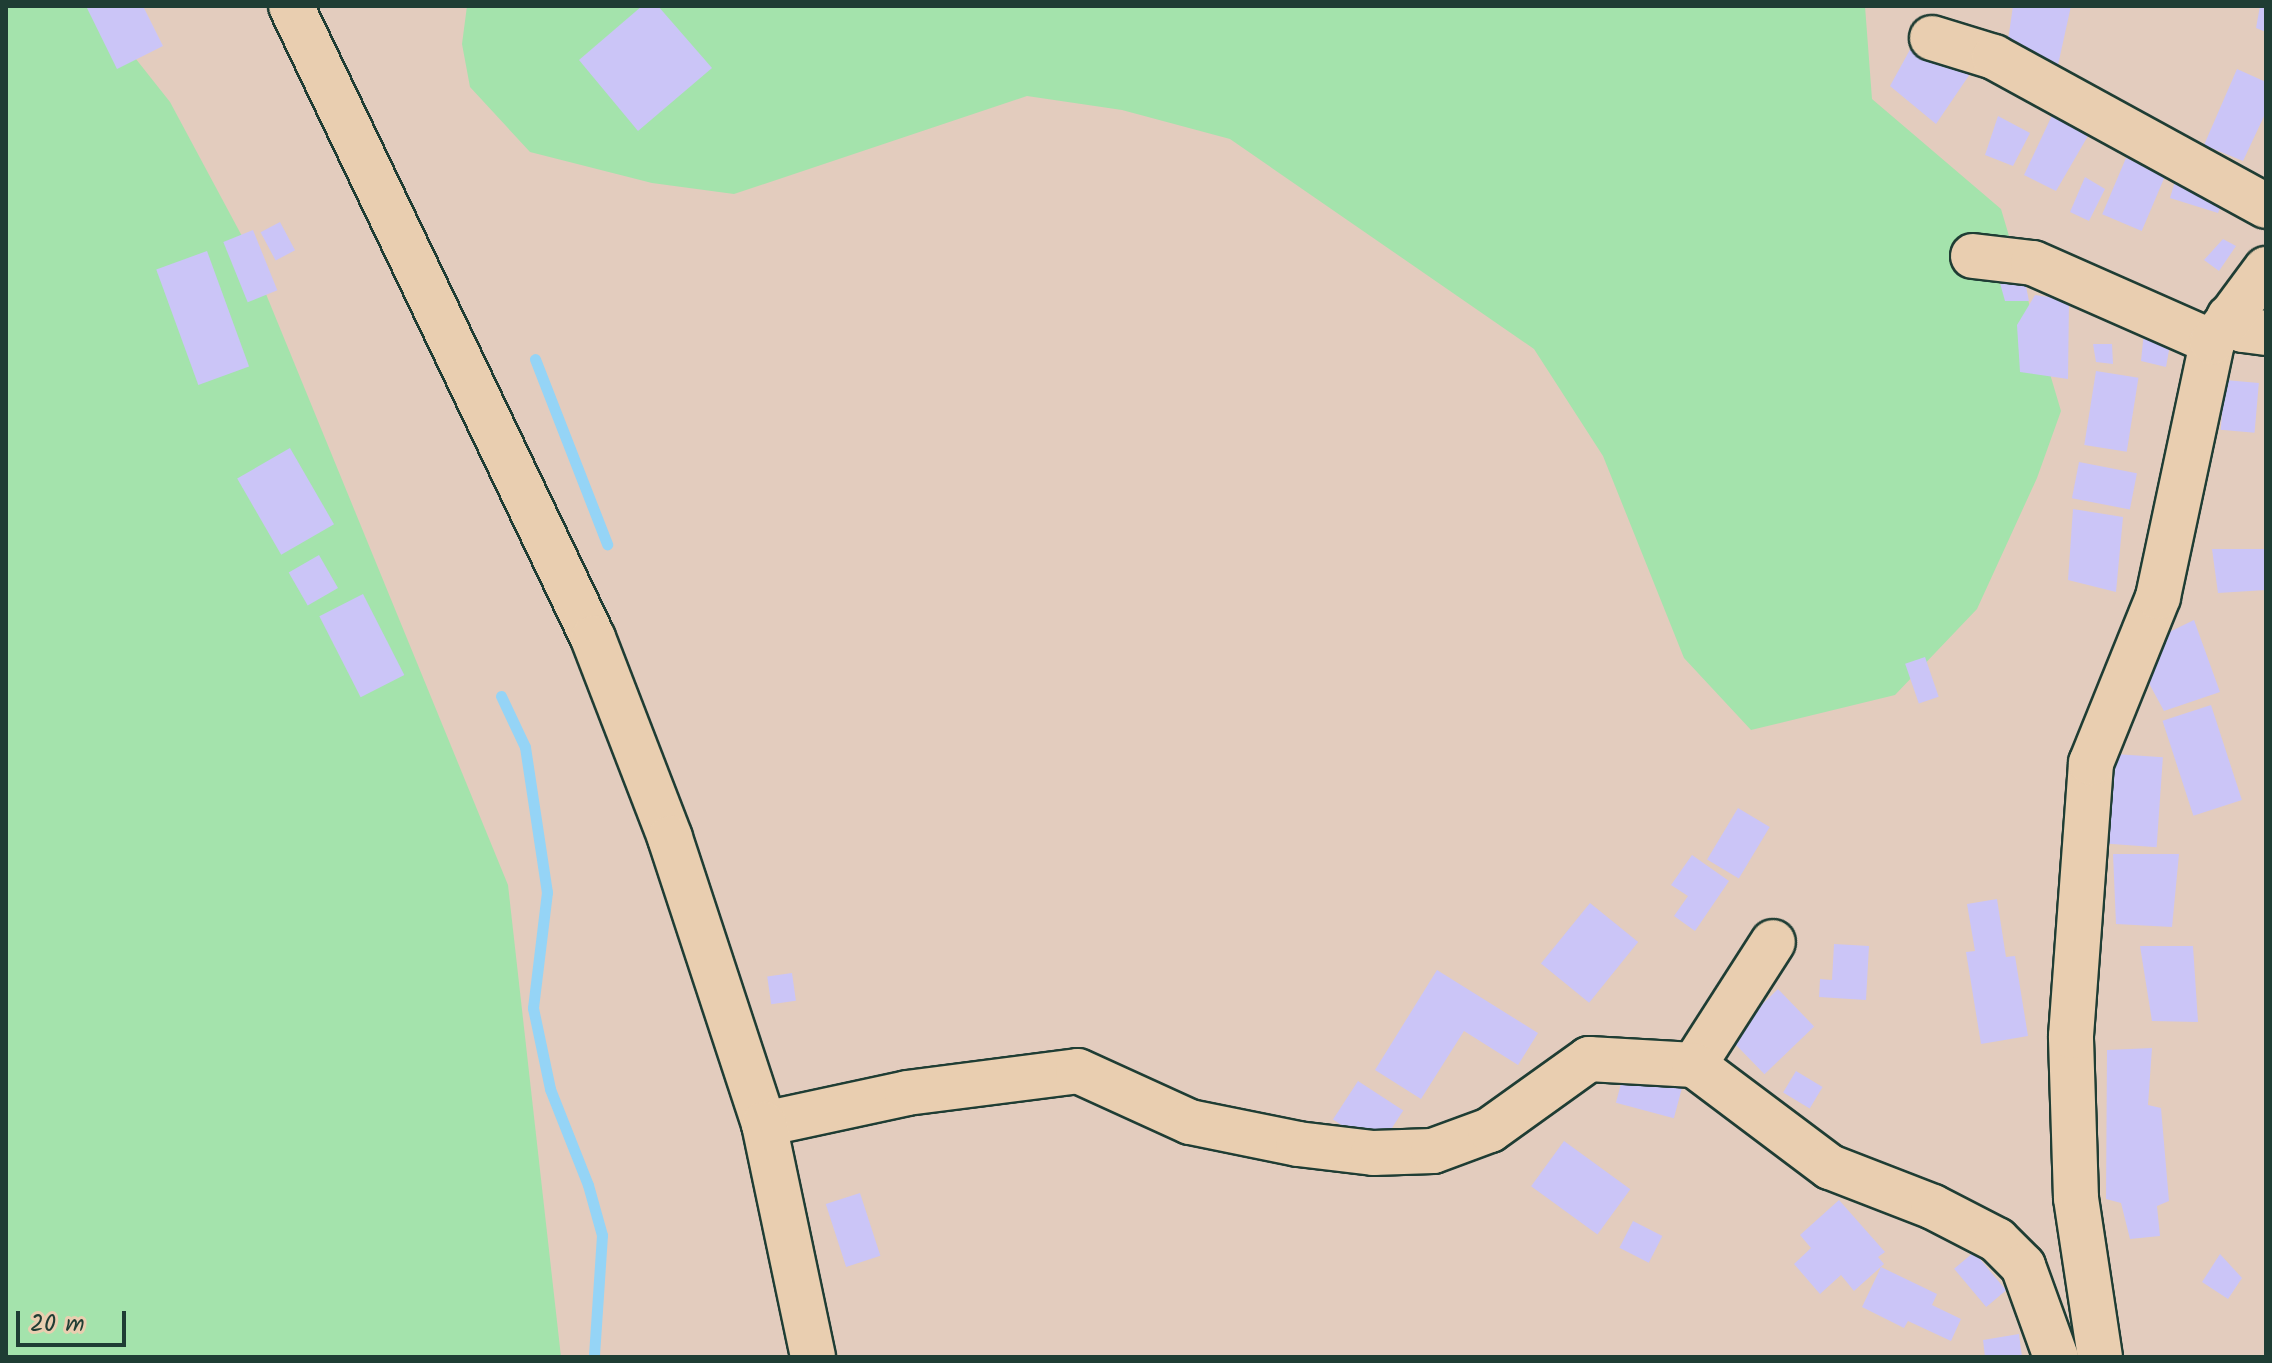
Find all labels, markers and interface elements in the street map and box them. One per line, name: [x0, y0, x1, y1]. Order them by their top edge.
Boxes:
scale bar: [20, 1295, 130, 1345]
text: 20 m: [30, 1305, 85, 1344]

